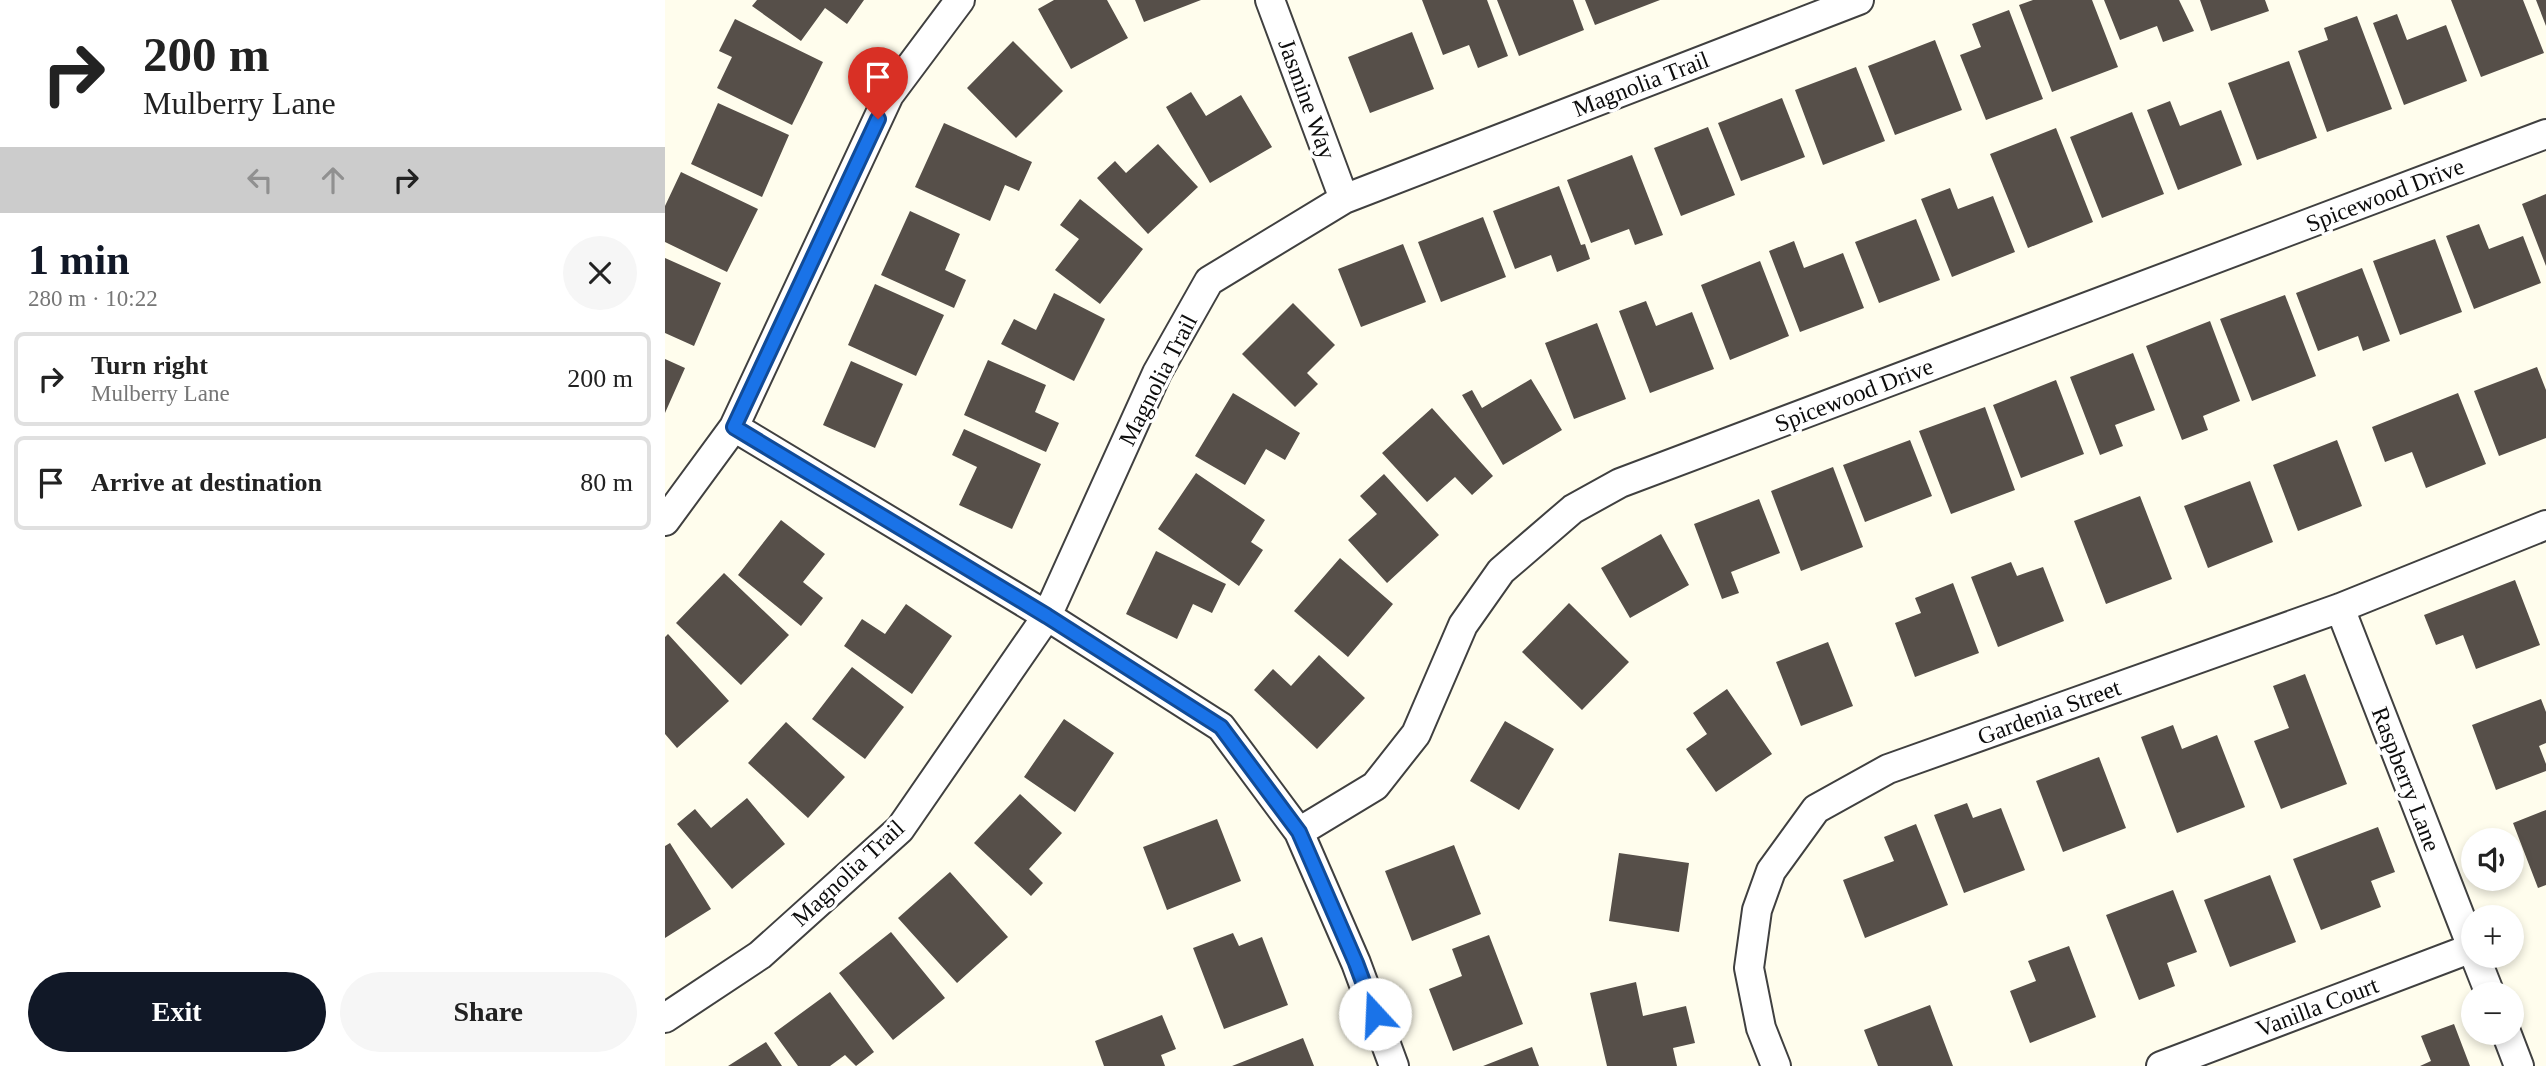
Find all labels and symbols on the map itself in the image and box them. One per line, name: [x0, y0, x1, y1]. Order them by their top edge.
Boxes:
street label: Jasmine Way: [1273, 35, 1341, 163]
street label: Magnolia Trail: [1569, 46, 1713, 122]
pin: [848, 47, 908, 119]
street label: Spicewood Drive: [2302, 153, 2468, 237]
street label: Magnolia Trail: [1114, 310, 1202, 450]
street label: Spicewood Drive: [1771, 353, 1937, 437]
street label: Gardenia Street: [1974, 674, 2124, 750]
street label: Raspberry Lane: [2367, 703, 2445, 855]
street label: Magnolia Trail: [787, 814, 910, 931]
street label: Vanilla Court: [2252, 972, 2382, 1042]
position arrow: [1338, 977, 1412, 1051]

